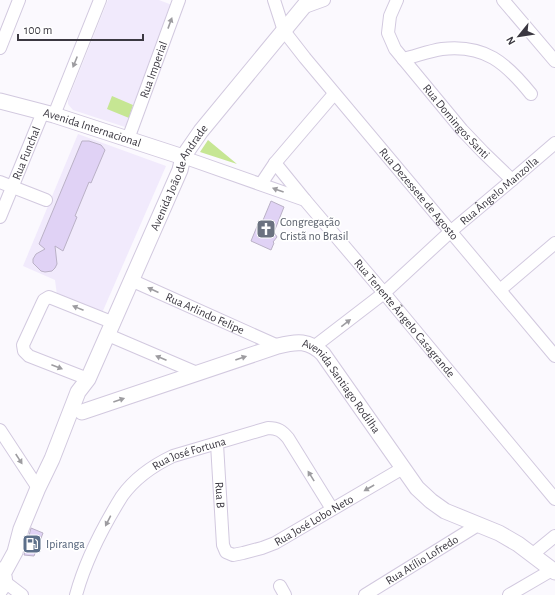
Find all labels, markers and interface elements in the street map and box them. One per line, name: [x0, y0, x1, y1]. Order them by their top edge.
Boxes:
scale bar: [18, 16, 143, 42]
north arrow: [499, 16, 539, 56]
one-way arrow: [168, 17, 174, 29]
text: 100 m: [24, 24, 52, 36]
text: N: [504, 35, 517, 47]
street label: Rua Imperial: [138, 39, 169, 100]
one-way arrow: [72, 57, 78, 68]
street label: Rua Domingos Santi: [421, 82, 492, 161]
street label: Avenida Internacional: [42, 106, 143, 149]
street label: Avenida João de Andrade: [148, 122, 210, 232]
street label: Rua Funchal: [10, 125, 42, 181]
street label: Rua Dezessete de Agosto: [377, 146, 461, 242]
street label: Rua Ângelo Manzolla: [458, 154, 541, 227]
one-way arrow: [271, 187, 283, 193]
place label: Congregação Cristã no Brasil: [280, 216, 349, 242]
church icon: Congregação Cristã no Brasil: [255, 218, 277, 240]
street label: Rua Tenente Ângelo Casagrande: [352, 257, 457, 380]
one-way arrow: [148, 287, 159, 293]
street label: Rua Arlindo Felipe: [164, 290, 246, 336]
one-way arrow: [72, 305, 83, 311]
one-way arrow: [341, 318, 352, 327]
street label: Avenida Santiago Rodilha: [301, 337, 383, 436]
one-way arrow: [156, 355, 167, 361]
one-way arrow: [236, 355, 248, 361]
one-way arrow: [51, 364, 63, 370]
one-way arrow: [113, 397, 125, 403]
street label: Rua José Fortuna: [150, 435, 228, 472]
one-way arrow: [15, 454, 23, 464]
one-way arrow: [308, 470, 315, 482]
street label: Rua B: [213, 481, 227, 509]
one-way arrow: [363, 484, 375, 491]
street label: Rua José Lobo Neto: [272, 493, 355, 548]
one-way arrow: [104, 516, 111, 527]
fuel station icon: Ipiranga: [21, 533, 43, 555]
street label: Rua Atílio Lofredo: [384, 533, 460, 587]
place label: Ipiranga: [46, 538, 85, 550]

